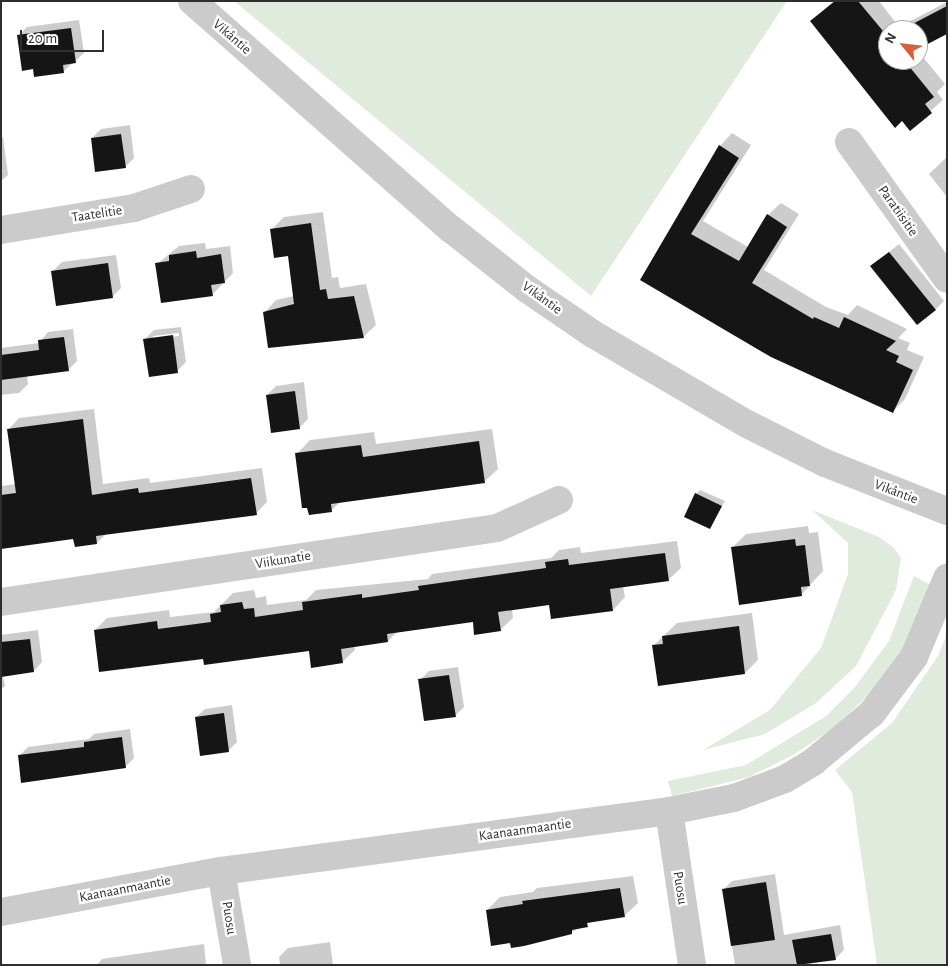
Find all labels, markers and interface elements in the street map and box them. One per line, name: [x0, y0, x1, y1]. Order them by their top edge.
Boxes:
street label: Vikåntie: [209, 16, 255, 58]
scale bar: [22, 20, 106, 52]
north arrow: [878, 20, 928, 70]
text: 20 m: [28, 31, 57, 46]
text: N: [882, 31, 899, 46]
street label: Paratiisitie: [874, 182, 922, 240]
street label: Taatelitie: [71, 202, 123, 226]
street label: Vikåntie: [519, 278, 565, 318]
street label: Vikåntie: [872, 476, 920, 508]
street label: Viikunatie: [254, 547, 312, 573]
street label: Kaanaanmaantie: [478, 815, 572, 845]
street label: Puosu: [669, 870, 691, 906]
street label: Kaanaanmaantie: [78, 872, 172, 906]
street label: Puosu: [218, 900, 240, 936]

